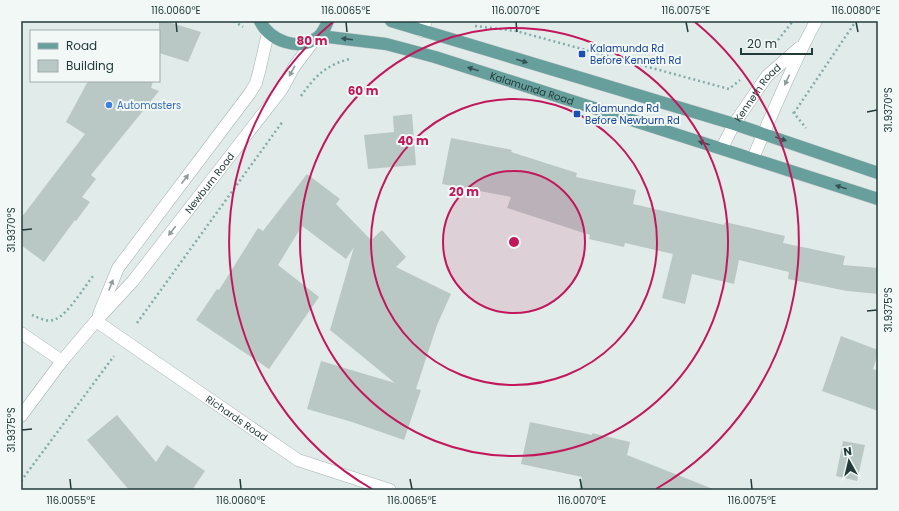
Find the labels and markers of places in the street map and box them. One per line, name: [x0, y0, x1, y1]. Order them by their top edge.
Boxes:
place label: Kalamunda Rd Before Kenneth Rd: [590, 41, 681, 68]
marker: Kalamunda Rd Before Kenneth Rd: [577, 49, 587, 59]
place label: Automasters: [117, 98, 181, 113]
marker: Automasters: [104, 100, 114, 110]
place label: Kalamunda Rd Before Newburn Rd: [585, 101, 680, 128]
marker: Kalamunda Rd Before Newburn Rd: [572, 109, 582, 119]
centre of rings: [507, 235, 521, 249]

